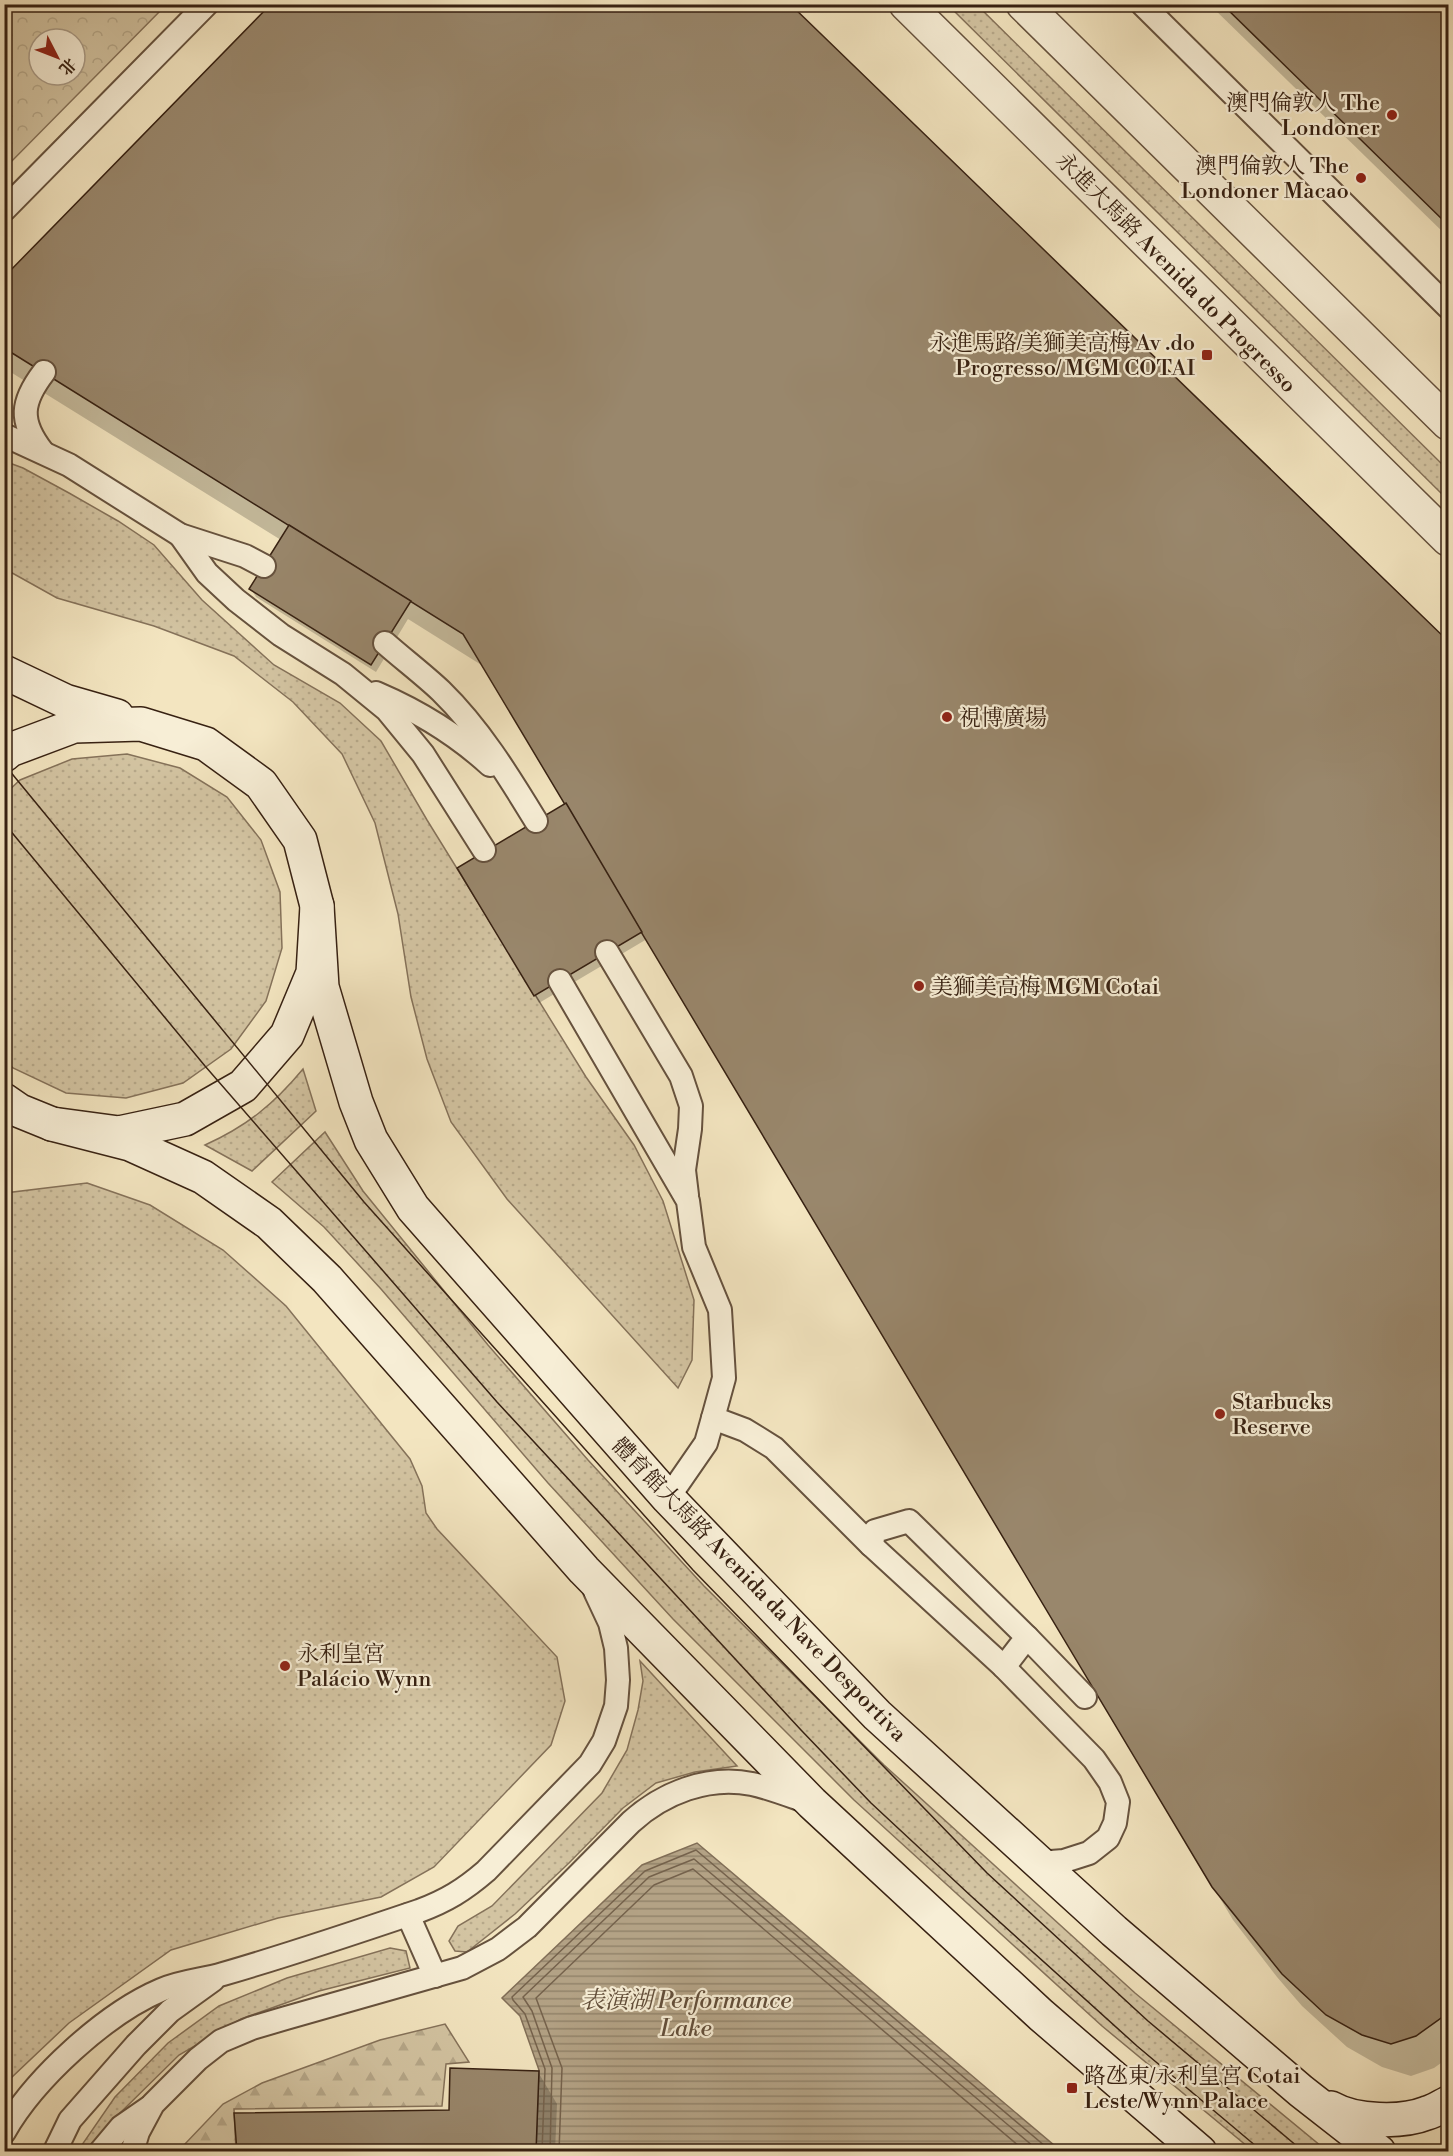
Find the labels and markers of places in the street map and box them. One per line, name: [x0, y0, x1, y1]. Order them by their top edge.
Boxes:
place label: 澳門倫敦人 The Londoner: [1226, 90, 1380, 142]
marker: 澳門倫敦人 The Londoner: [1385, 108, 1399, 122]
place label: 澳門倫敦人 The Londoner Macao: [1181, 153, 1349, 205]
marker: 澳門倫敦人 The Londoner Macao: [1354, 171, 1368, 185]
place label: 永進馬路/美獅美高梅 Av .do Progresso/ MGM COTAI: [929, 330, 1196, 382]
marker: 永進馬路/美獅美高梅 Av .do Progresso/ MGM COTAI: [1200, 348, 1214, 362]
place label: 視博廣場: [959, 705, 1047, 732]
marker: 視博廣場: [940, 710, 954, 724]
place label: 美獅美高梅 MGM Cotai: [931, 974, 1159, 1001]
marker: 美獅美高梅 MGM Cotai: [912, 979, 926, 993]
place label: Starbucks Reserve: [1232, 1389, 1331, 1441]
marker: Starbucks Reserve: [1213, 1407, 1227, 1421]
place label: 永利皇宮 Palácio Wynn: [297, 1641, 431, 1693]
marker: 永利皇宮 Palácio Wynn: [278, 1659, 292, 1673]
place label: 路氹東/永利皇宮 Cotai Leste/Wynn Palace: [1084, 2063, 1301, 2115]
marker: 路氹東/永利皇宮 Cotai Leste/Wynn Palace: [1065, 2081, 1079, 2095]

